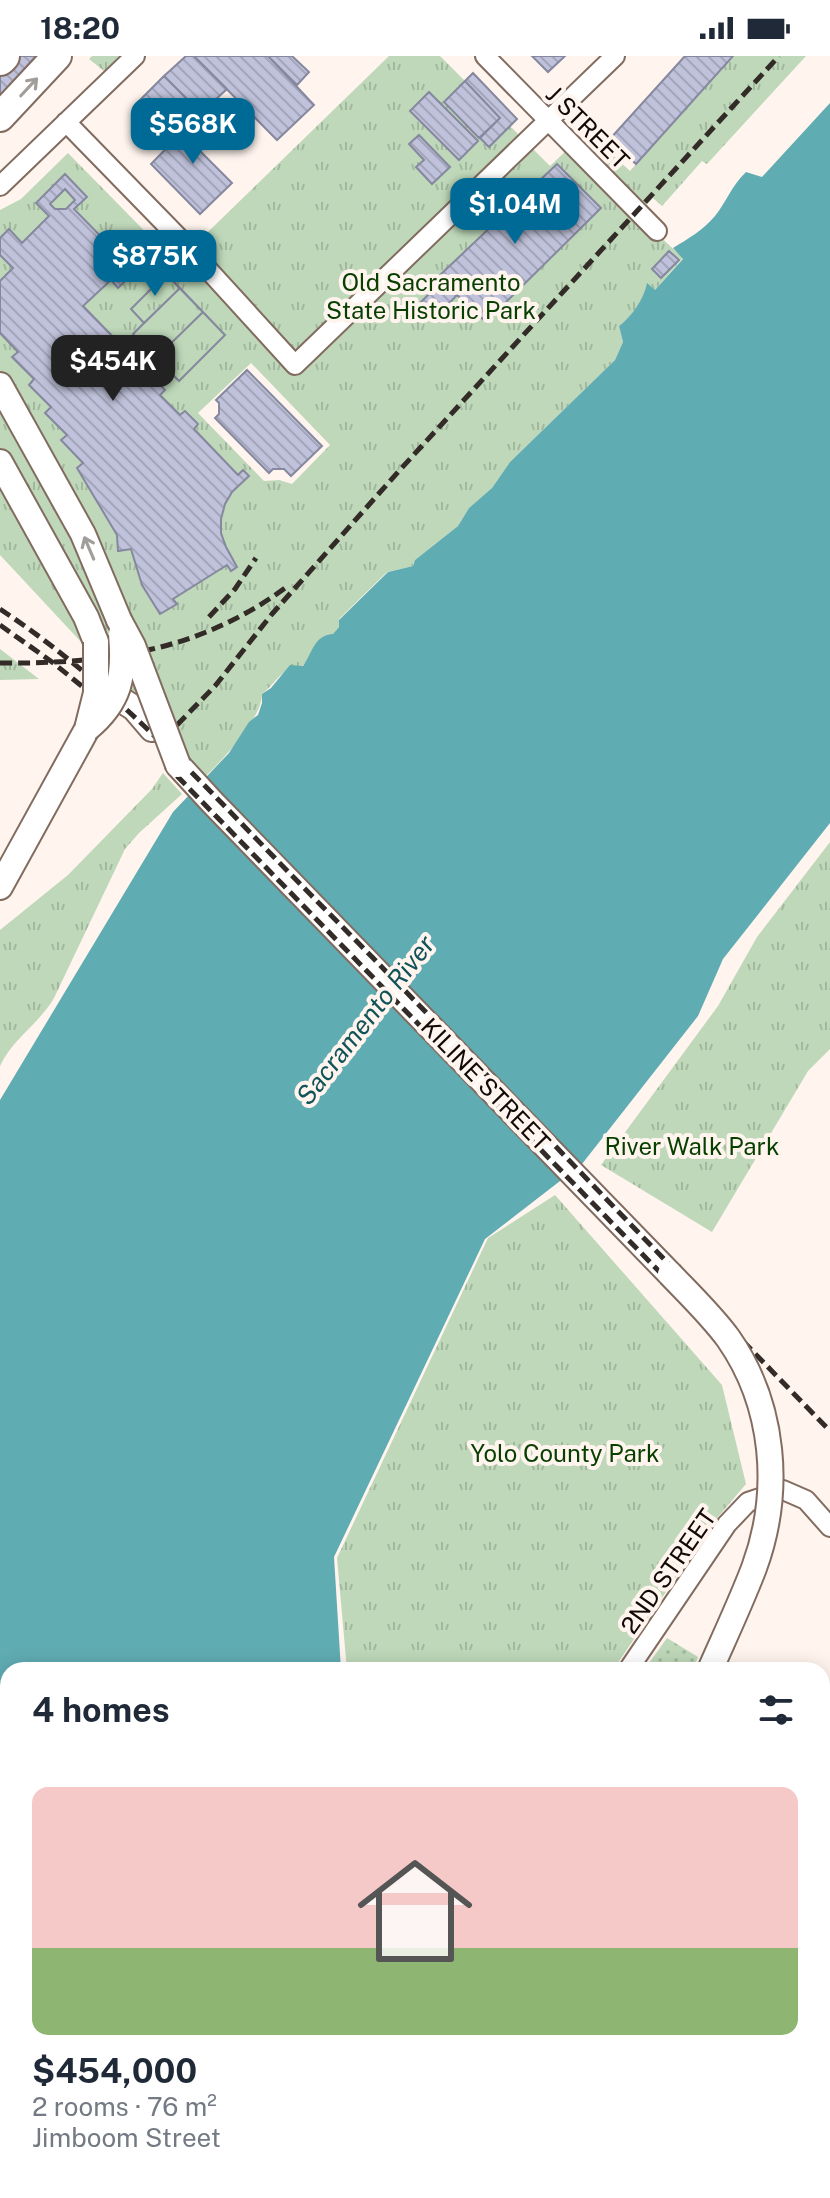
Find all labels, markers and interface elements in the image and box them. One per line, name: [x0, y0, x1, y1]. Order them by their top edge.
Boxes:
text: 18:20: [40, 10, 120, 46]
one-way arrow: [19, 77, 37, 97]
street label: J STREET: [541, 80, 635, 174]
pin: $568K: [137, 98, 249, 166]
text: $568K: [149, 108, 237, 139]
pin: $1.04M: [450, 178, 580, 246]
text: $1.04M: [468, 188, 562, 219]
pin: $875K: [99, 230, 211, 298]
text: $875K: [111, 240, 199, 271]
park label: Old Sacramento State Historic Park: [326, 268, 536, 324]
pin: $454K: [57, 335, 169, 403]
text: $454K: [69, 345, 157, 376]
one-way arrow: [80, 537, 95, 561]
water label: Sacramento River: [289, 929, 441, 1111]
street label: KILINE STREET: [416, 1012, 556, 1156]
park label: River Walk Park: [605, 1132, 779, 1160]
park label: Yolo County Park: [470, 1439, 660, 1467]
street label: 2ND STREET: [615, 1503, 721, 1639]
icon: filters: [754, 1688, 798, 1732]
text: 4 homes: [32, 1690, 170, 1730]
icon: home: [343, 1839, 487, 1983]
text: $454,000: [32, 2051, 197, 2091]
text: 2 rooms · 76 m²: [32, 2091, 217, 2122]
text: Jimboom Street: [32, 2122, 221, 2153]

